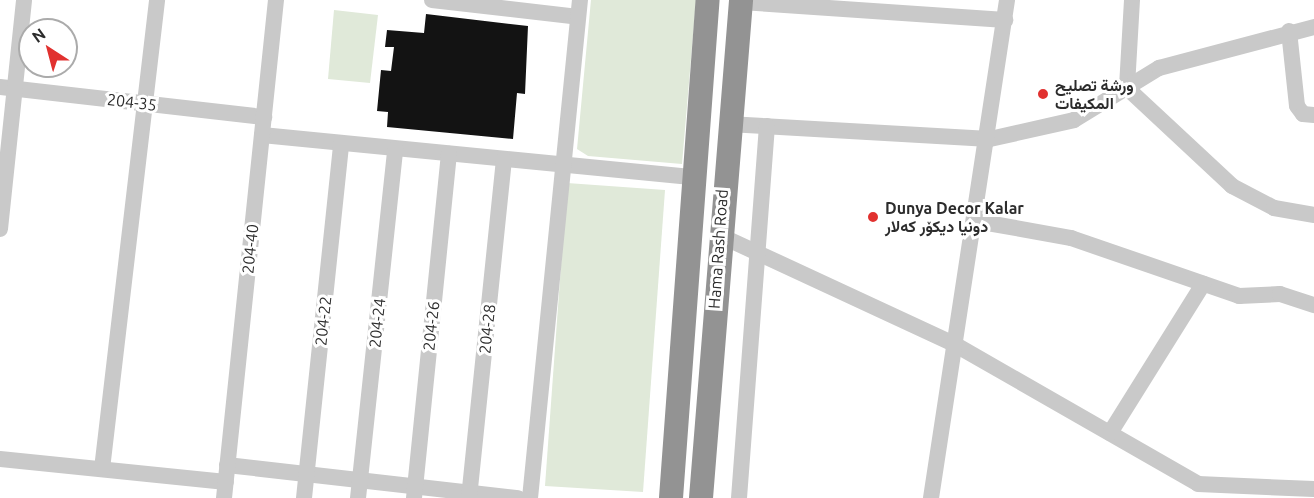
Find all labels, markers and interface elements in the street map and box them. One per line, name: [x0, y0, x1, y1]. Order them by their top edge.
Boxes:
north arrow: [18, 18, 78, 78]
text: N: [28, 24, 49, 46]
place label: ورشة تصليح المكيفات: [1055, 75, 1134, 113]
marker: ورشة تصليح المكيفات: [1036, 87, 1050, 101]
street label: 204-35: [106, 89, 158, 115]
street label: Hama Rash Road: [704, 189, 732, 309]
place label: Dunya Decor Kalar دونیا دیکۆر کەلار: [885, 198, 1024, 236]
marker: Dunya Decor Kalar دونیا دیکۆر کەلار: [866, 210, 880, 224]
street label: 204-40: [238, 223, 262, 275]
street label: 204-22: [311, 295, 335, 347]
street label: 204-24: [365, 297, 389, 349]
street label: 204-26: [419, 300, 443, 352]
street label: 204-28: [475, 303, 499, 355]

